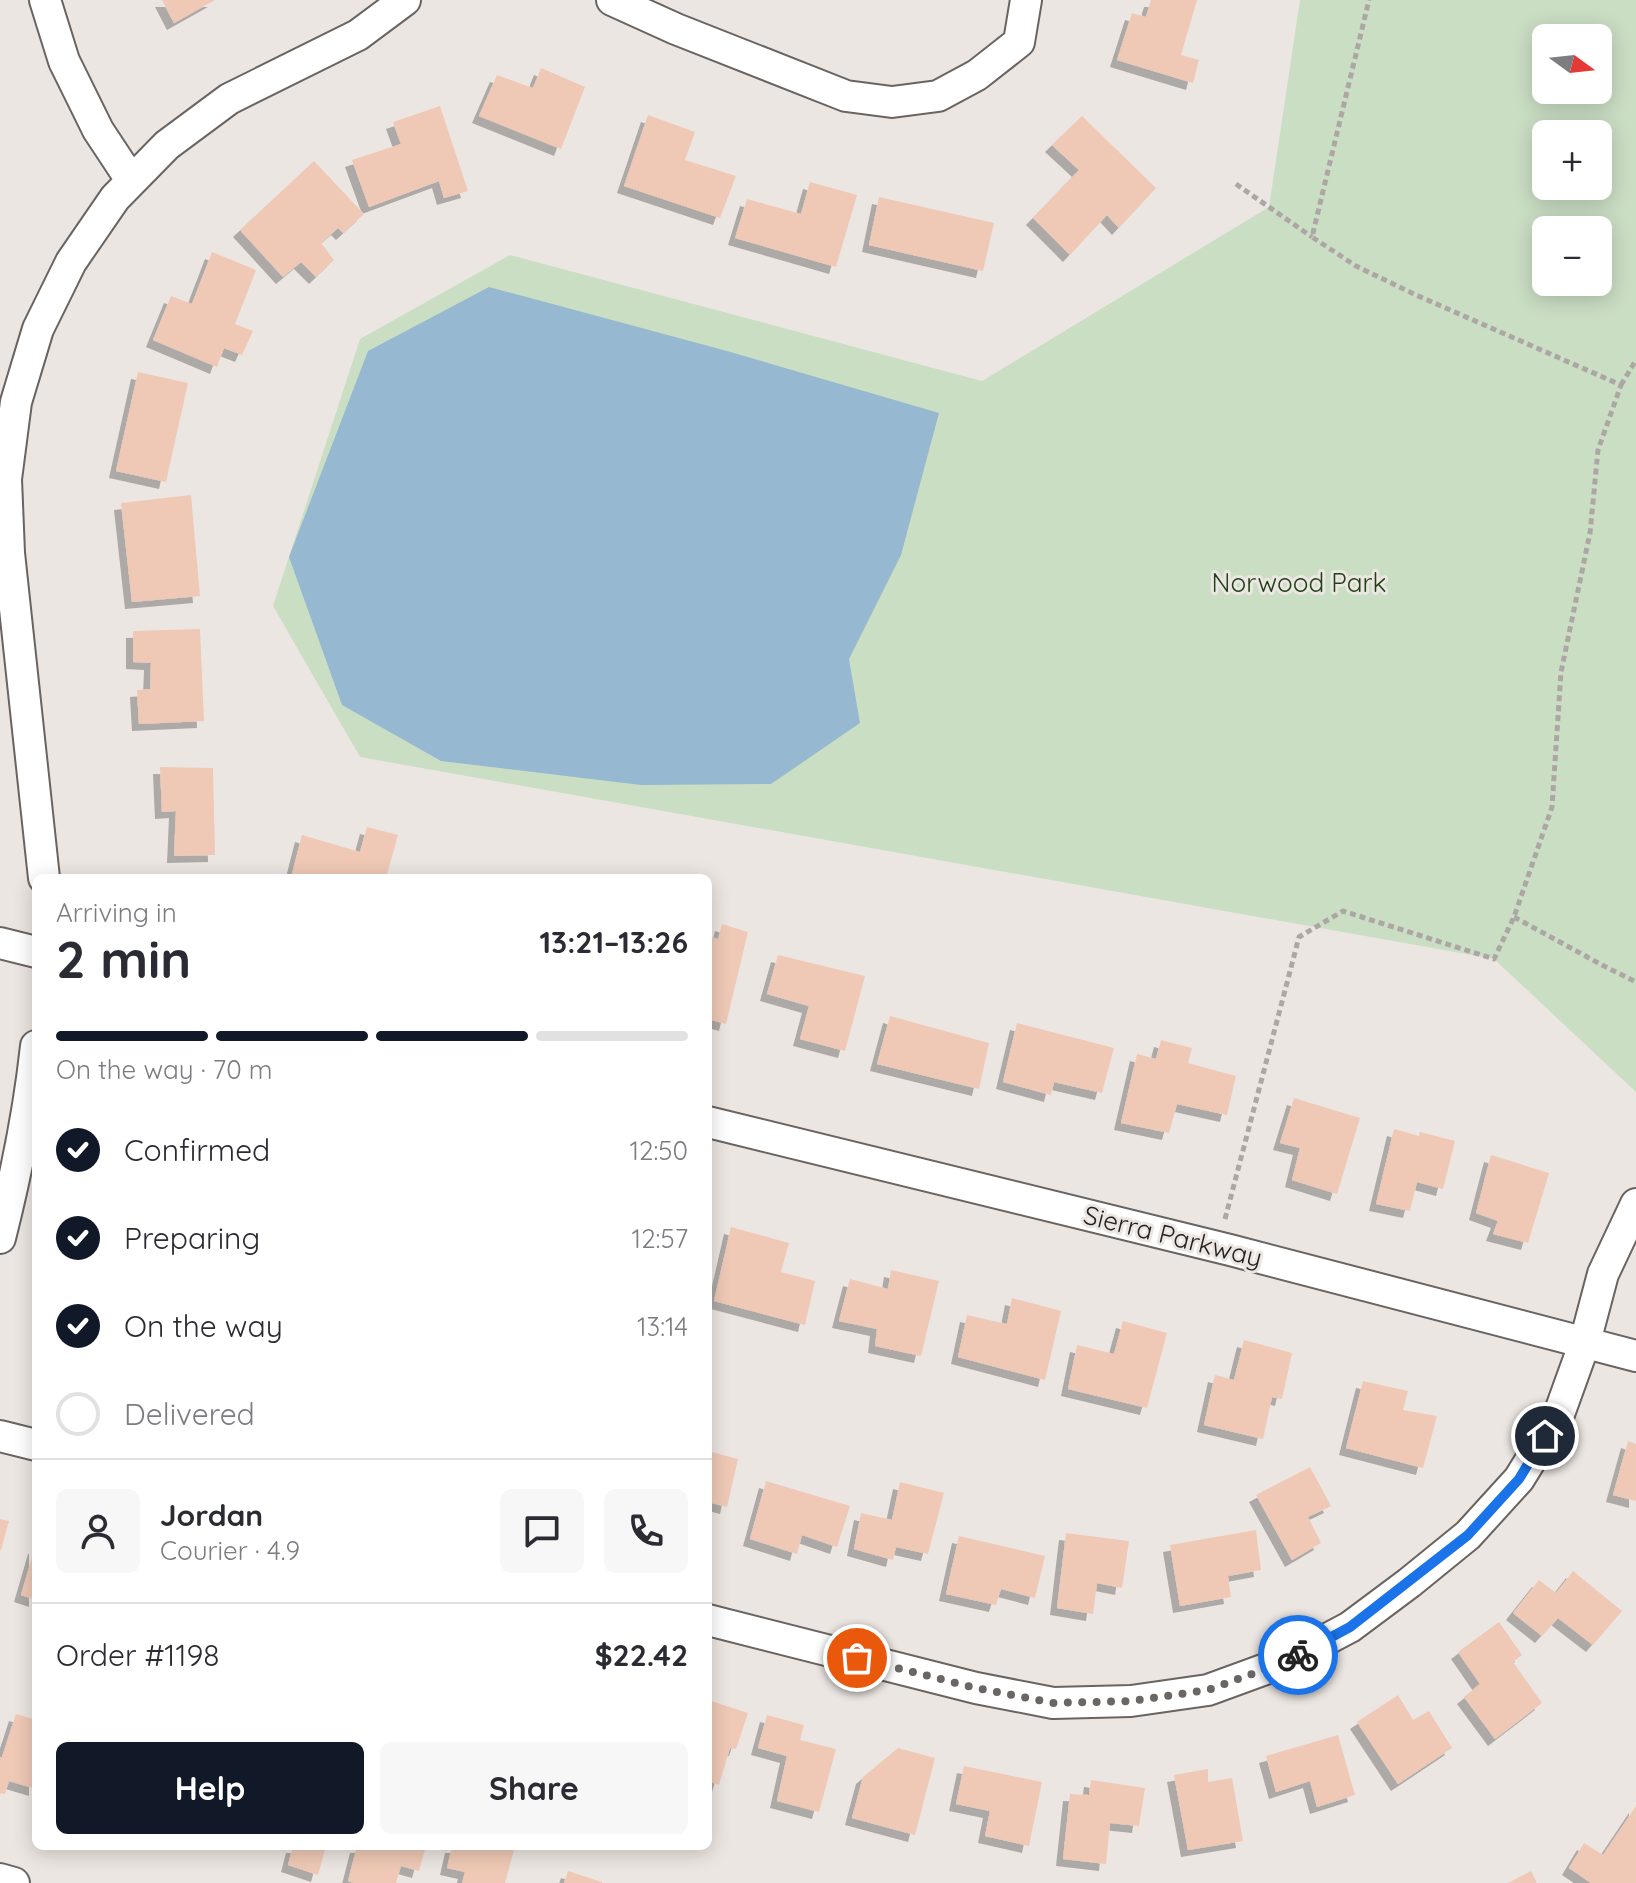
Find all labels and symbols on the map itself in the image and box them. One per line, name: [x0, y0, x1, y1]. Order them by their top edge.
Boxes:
north arrow: [1532, 24, 1612, 104]
park label: Norwood Park: [1212, 566, 1386, 599]
street label: Sierra Parkway: [1080, 1198, 1266, 1274]
pin: [1511, 1402, 1579, 1470]
courier: [1258, 1615, 1338, 1695]
pin: [823, 1624, 891, 1692]

